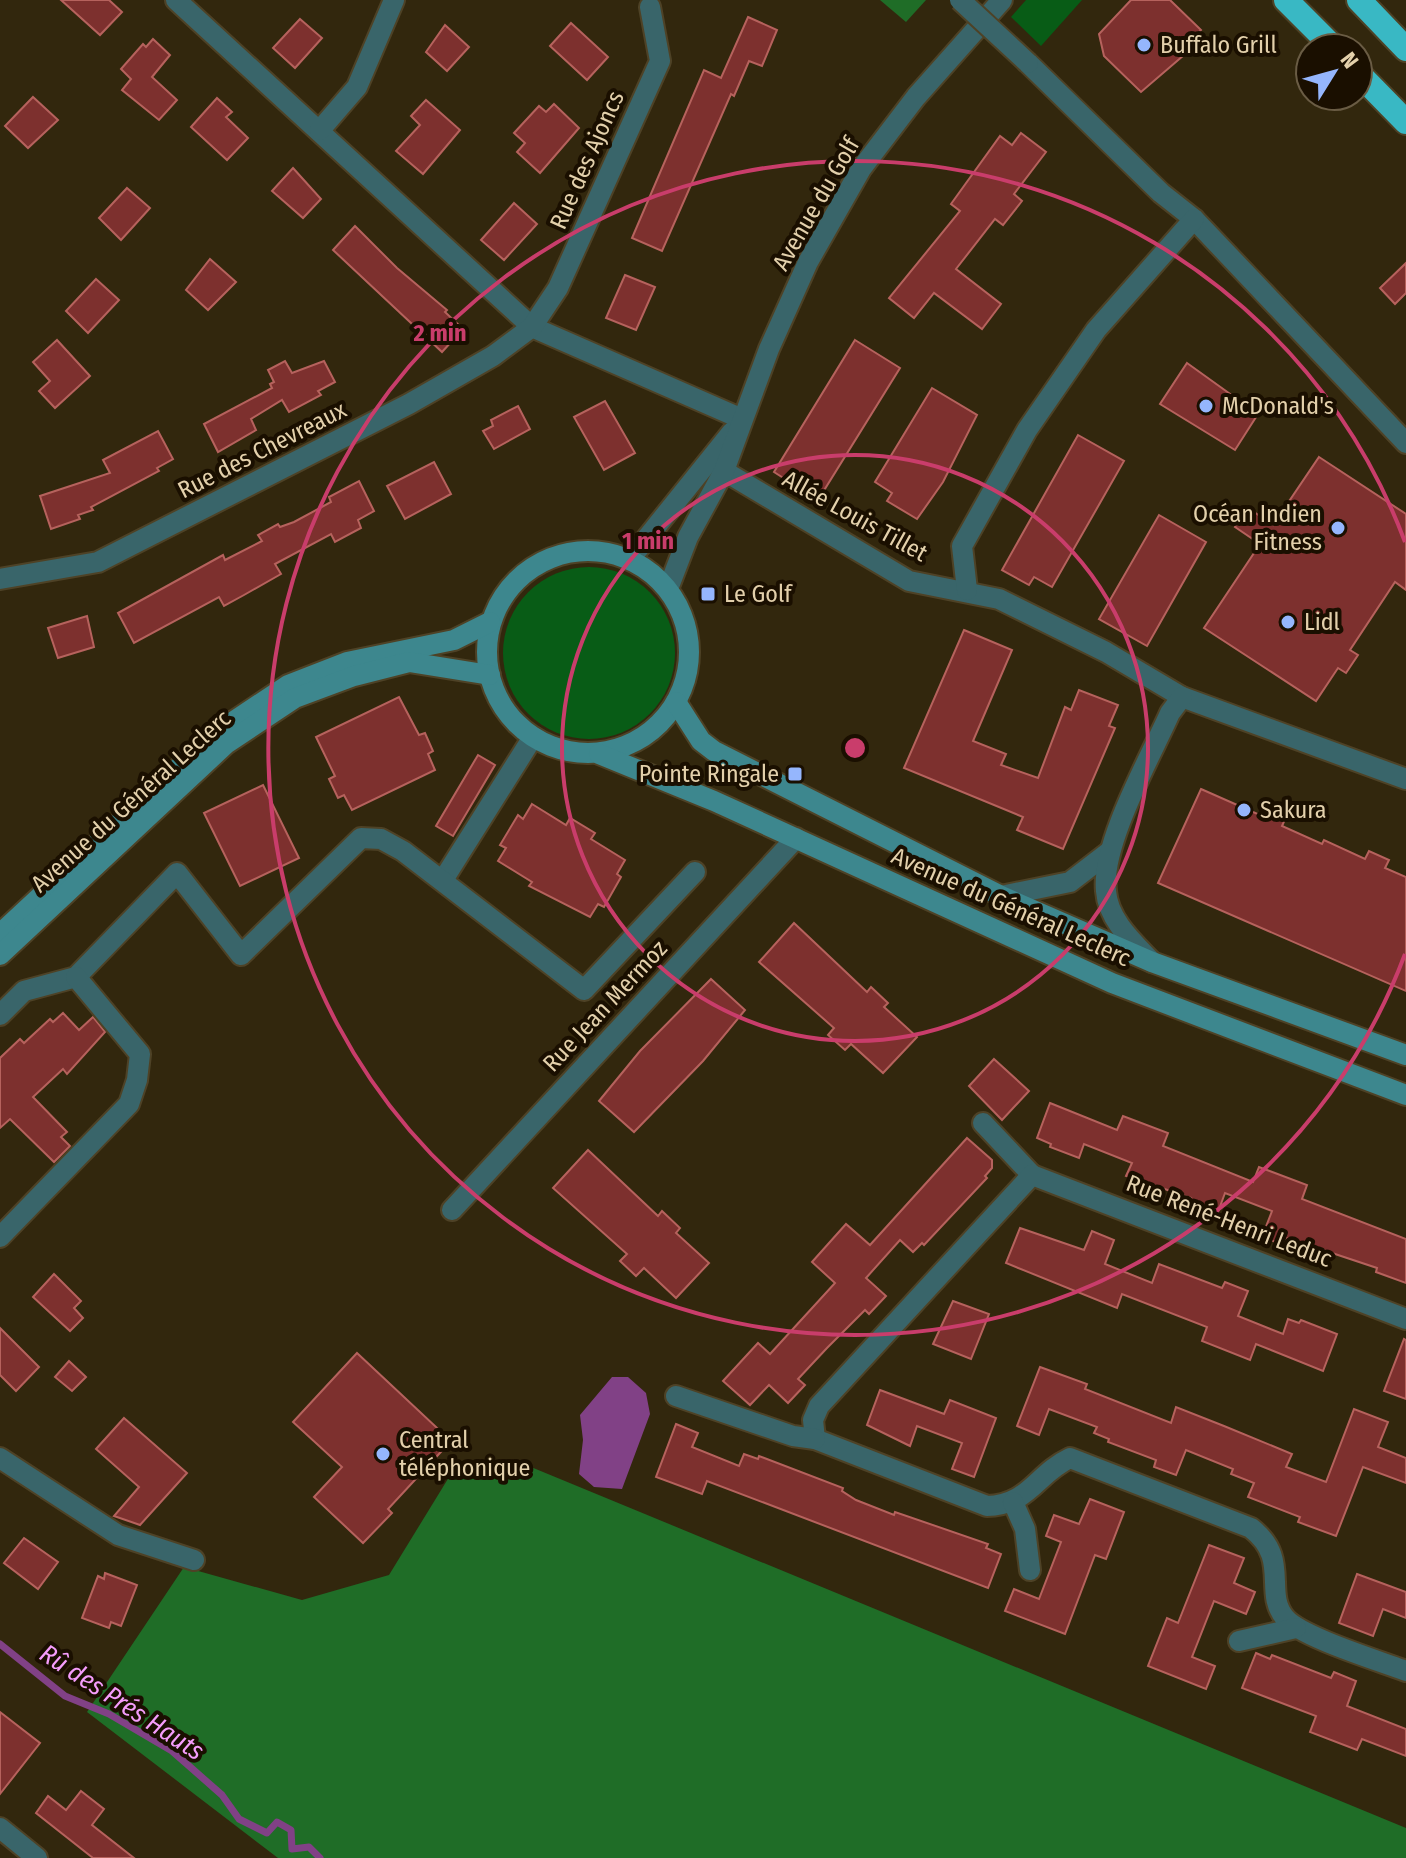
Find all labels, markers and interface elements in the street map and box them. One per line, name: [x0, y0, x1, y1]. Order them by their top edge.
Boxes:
place label: Buffalo Grill: [1160, 31, 1277, 59]
north arrow: [1294, 32, 1374, 112]
marker: Buffalo Grill: [1135, 36, 1153, 54]
text: N: [1335, 47, 1364, 74]
street label: Rue des Ajoncs: [544, 87, 630, 233]
street label: Avenue du Golf: [767, 131, 866, 275]
text: 2 min: [412, 319, 467, 347]
place label: McDonald's: [1222, 392, 1334, 420]
street label: Rue des Chevreaux: [173, 395, 351, 504]
marker: McDonald's: [1197, 397, 1215, 415]
street label: Allée Louis Tillet: [778, 465, 932, 567]
place label: Océan Indien Fitness: [1193, 500, 1322, 556]
marker: Océan Indien Fitness: [1329, 519, 1347, 537]
text: 1 min: [622, 527, 674, 555]
place label: Le Golf: [724, 580, 793, 608]
marker: Le Golf: [699, 585, 717, 603]
place label: Lidl: [1304, 608, 1340, 636]
marker: Lidl: [1279, 613, 1297, 631]
street label: Avenue du Général Leclerc: [26, 704, 236, 898]
centre of rings: [841, 734, 869, 762]
place label: Pointe Ringale: [639, 760, 779, 788]
marker: Pointe Ringale: [786, 765, 804, 783]
place label: Sakura: [1260, 796, 1327, 824]
marker: Sakura: [1235, 801, 1253, 819]
street label: Avenue du Général Leclerc: [887, 842, 1135, 972]
street label: Rue Jean Mermoz: [537, 935, 673, 1077]
street label: Rue René-Henri Leduc: [1122, 1169, 1336, 1273]
place label: Central téléphonique: [399, 1426, 530, 1482]
marker: Central téléphonique: [374, 1445, 392, 1463]
water label: Rû des Prés Hauts: [34, 1638, 210, 1767]

